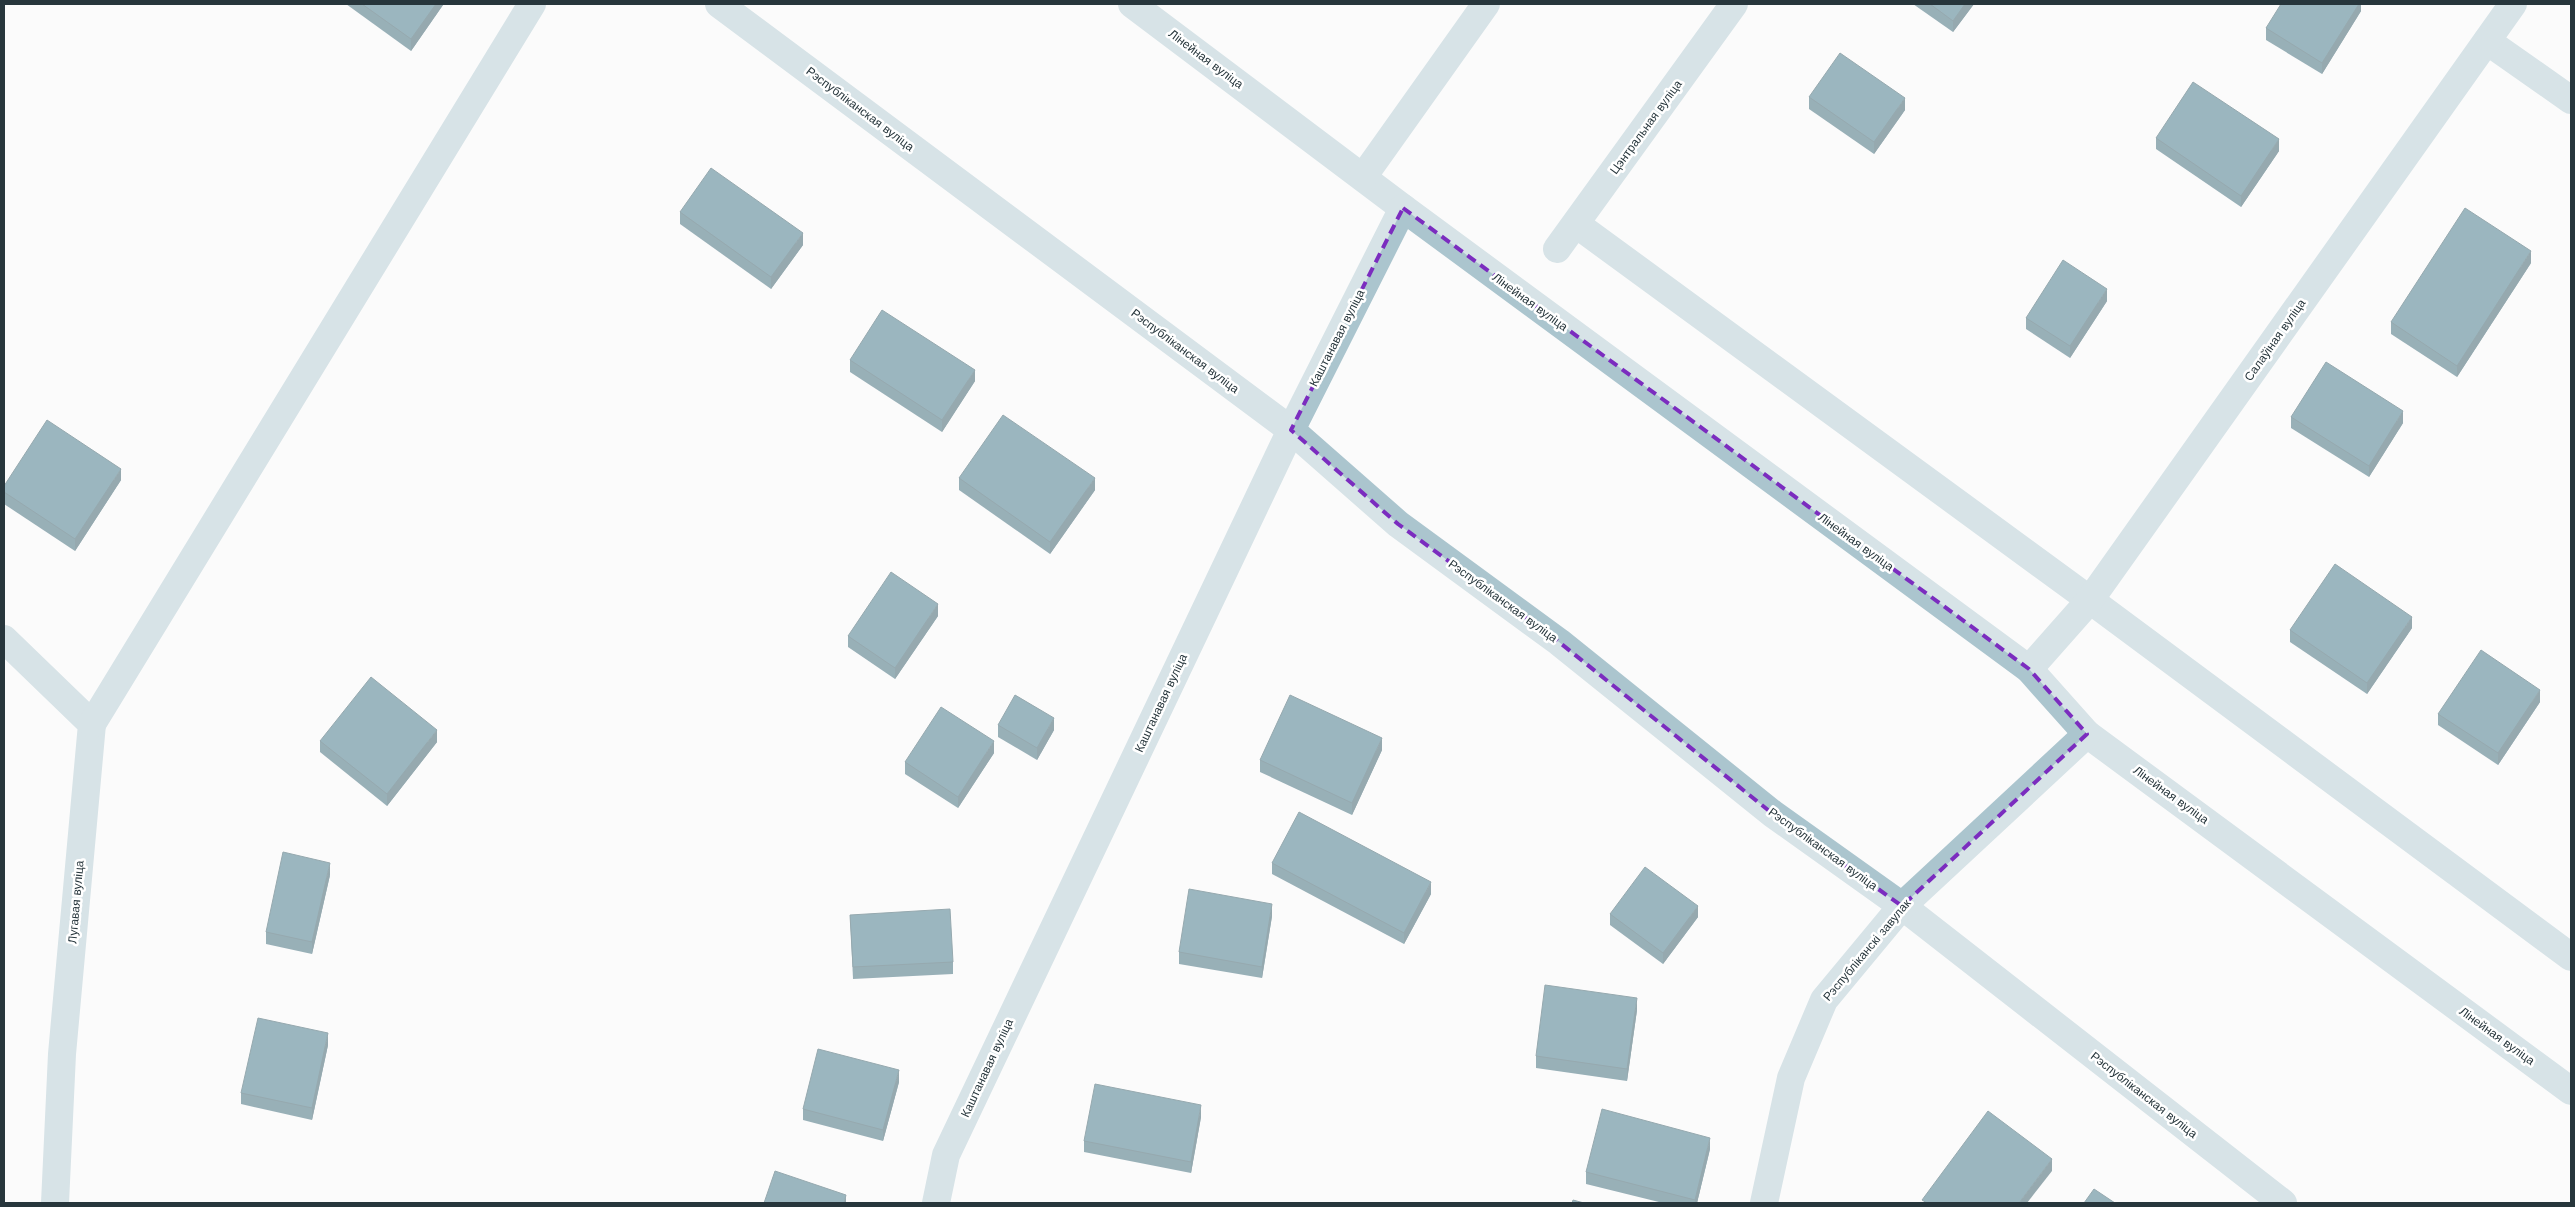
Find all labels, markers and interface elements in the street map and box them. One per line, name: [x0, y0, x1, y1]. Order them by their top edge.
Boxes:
street label: Лінейная вуліца: [1166, 26, 1246, 92]
street label: Рэспубліканская вуліца: [803, 64, 917, 154]
street label: Цэнтральная вуліца: [1607, 77, 1685, 177]
street label: Лінейная вуліца: [1490, 270, 1571, 334]
street label: Каштанавая вуліца: [1306, 287, 1368, 389]
street label: Салаўіная вуліца: [2242, 296, 2309, 384]
street label: Рэспубліканская вуліца: [1128, 306, 1242, 396]
street label: Лінейная вуліца: [1816, 510, 1897, 574]
street label: Рэспубліканская вуліца: [1446, 557, 1560, 645]
street label: Каштанавая вуліца: [1132, 651, 1190, 755]
street label: Лінейная вуліца: [2131, 763, 2212, 827]
street label: Рэспубліканская вуліца: [1766, 805, 1880, 893]
street label: Лугавая вуліца: [65, 860, 87, 944]
street label: Рэспубліканскі завулак: [1820, 896, 1914, 1004]
street label: Лінейная вуліца: [2457, 1004, 2538, 1068]
street label: Каштанавая вуліца: [958, 1016, 1016, 1120]
street label: Рэспубліканская вуліца: [2088, 1049, 2200, 1141]

